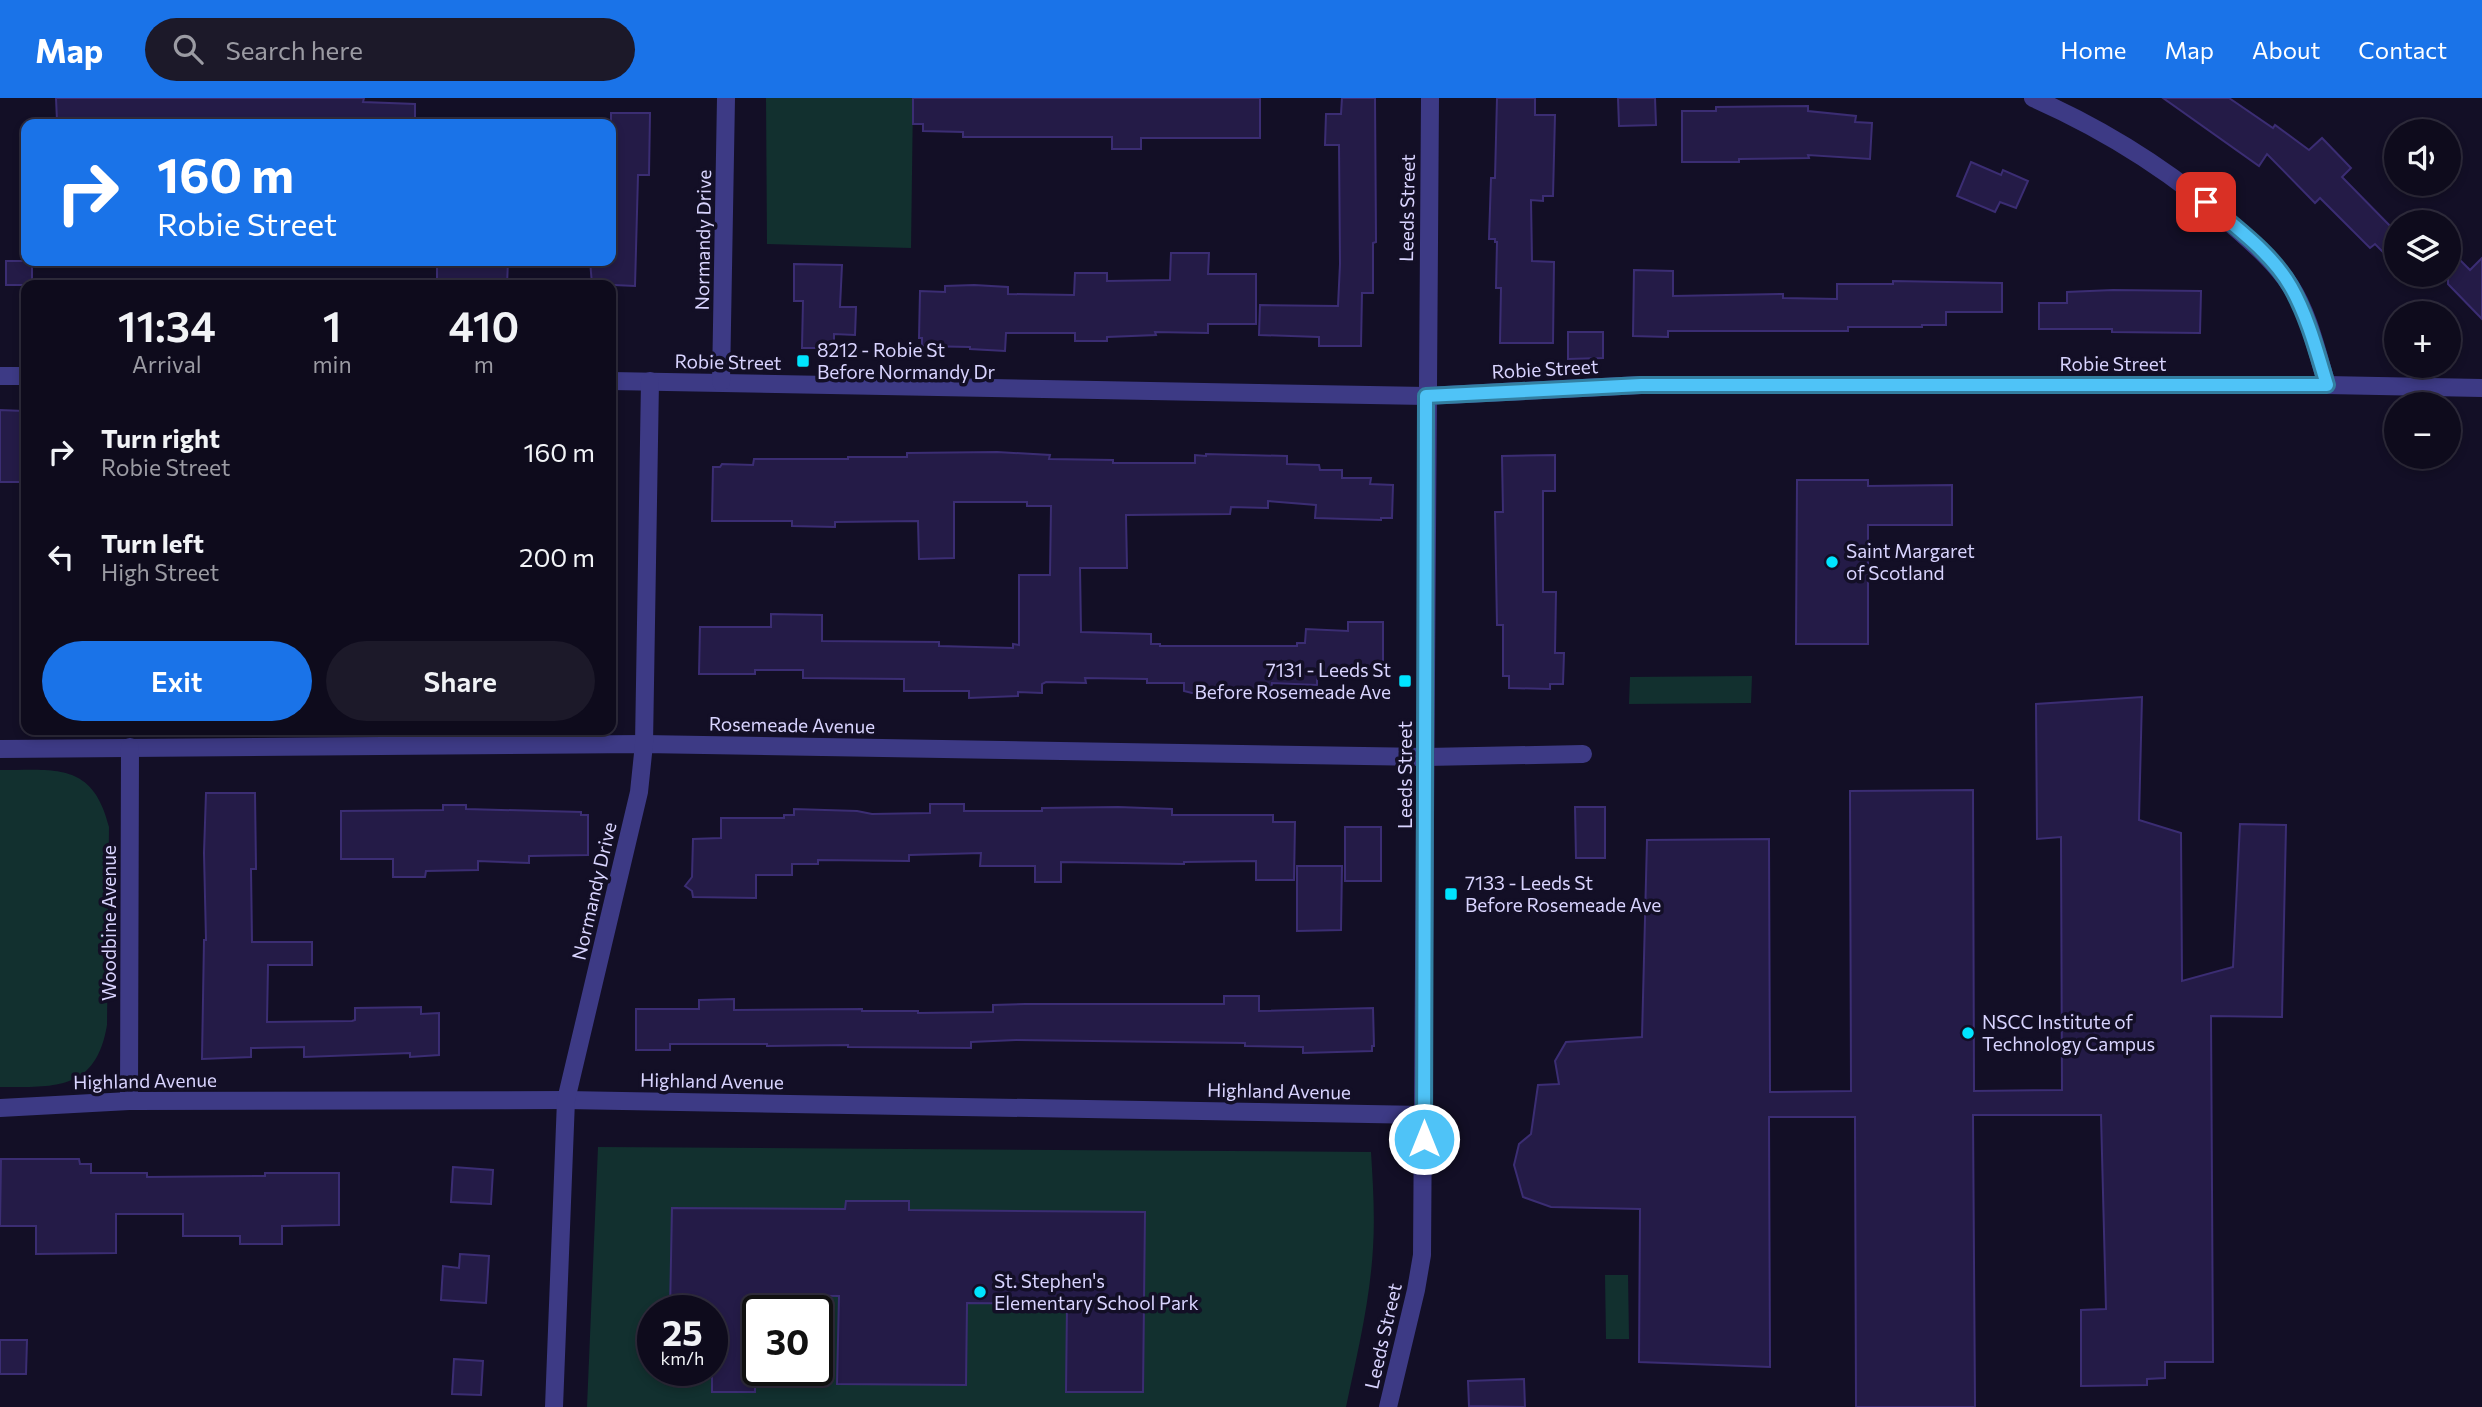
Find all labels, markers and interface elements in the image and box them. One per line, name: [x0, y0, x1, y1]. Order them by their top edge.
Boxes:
search box: [145, 18, 635, 81]
text: Map: [35, 29, 103, 70]
icon: search: [169, 30, 207, 68]
text: Search here: [225, 34, 363, 65]
text: Home: [2061, 35, 2127, 64]
text: Map: [2165, 35, 2214, 64]
text: About: [2252, 35, 2320, 64]
text: Contact: [2358, 35, 2447, 64]
map controls: [2384, 119, 2461, 469]
button: sound: [2384, 119, 2461, 196]
text: 160 m: [157, 143, 294, 203]
icon: right: [42, 147, 133, 238]
street label: Leeds Street: [1394, 154, 1419, 262]
street label: Normandy Drive: [690, 169, 715, 311]
pin: [2176, 172, 2236, 232]
icon: arrive: [2187, 183, 2225, 221]
text: Robie Street: [157, 203, 337, 243]
button: layers: [2384, 210, 2461, 287]
text: 11:34: [118, 299, 216, 351]
text: 1: [323, 299, 341, 351]
text: 410: [448, 299, 519, 351]
button: +: [2384, 301, 2461, 378]
place label: 8212 - Robie St Before Normandy Dr: [817, 338, 996, 383]
street label: Robie Street: [674, 349, 782, 374]
text: Arrival: [132, 350, 202, 378]
text: min: [313, 350, 352, 378]
text: m: [474, 350, 494, 378]
street label: Robie Street: [2060, 352, 2167, 375]
marker: 8212 - Robie St Before Normandy Dr: [795, 353, 811, 369]
street label: Robie Street: [1491, 354, 1599, 383]
button: −: [2384, 392, 2461, 469]
text: Turn right: [101, 422, 220, 453]
icon: right: [42, 433, 80, 471]
text: 160 m: [523, 436, 595, 467]
text: Robie Street: [101, 453, 230, 481]
text: Turn left: [101, 527, 204, 558]
icon: left: [42, 538, 80, 576]
place label: Saint Margaret of Scotland: [1846, 539, 1975, 584]
text: 200 m: [519, 541, 595, 572]
marker: Saint Margaret of Scotland: [1824, 554, 1840, 570]
text: High Street: [101, 558, 219, 586]
button: Exit: [42, 641, 312, 721]
button: Share: [326, 641, 595, 721]
place label: 7131 - Leeds St Before Rosemeade Ave: [1195, 658, 1391, 703]
marker: 7131 - Leeds St Before Rosemeade Ave: [1397, 673, 1413, 689]
street label: Rosemeade Avenue: [709, 712, 875, 737]
street label: Leeds Street: [1393, 721, 1416, 829]
street label: Normandy Drive: [566, 820, 621, 962]
street label: Woodbine Avenue: [97, 845, 120, 1001]
place label: 7133 - Leeds St Before Rosemeade Ave: [1465, 871, 1661, 916]
marker: 7133 - Leeds St Before Rosemeade Ave: [1443, 886, 1459, 902]
place label: NSCC Institute of Technology Campus: [1982, 1010, 2155, 1055]
marker: NSCC Institute of Technology Campus: [1960, 1025, 1976, 1041]
street label: Highland Avenue: [73, 1068, 217, 1093]
street label: Highland Avenue: [640, 1068, 784, 1093]
street label: Highland Avenue: [1207, 1078, 1351, 1103]
position arrow: [1387, 1102, 1461, 1176]
place label: St. Stephen's Elementary School Park: [994, 1269, 1199, 1314]
street label: Leeds Street: [1359, 1281, 1406, 1391]
marker: St. Stephen's Elementary School Park: [972, 1284, 988, 1300]
speed limit sign: 30: [742, 1295, 833, 1386]
text: 25: [662, 1310, 703, 1353]
text: km/h: [661, 1347, 704, 1369]

